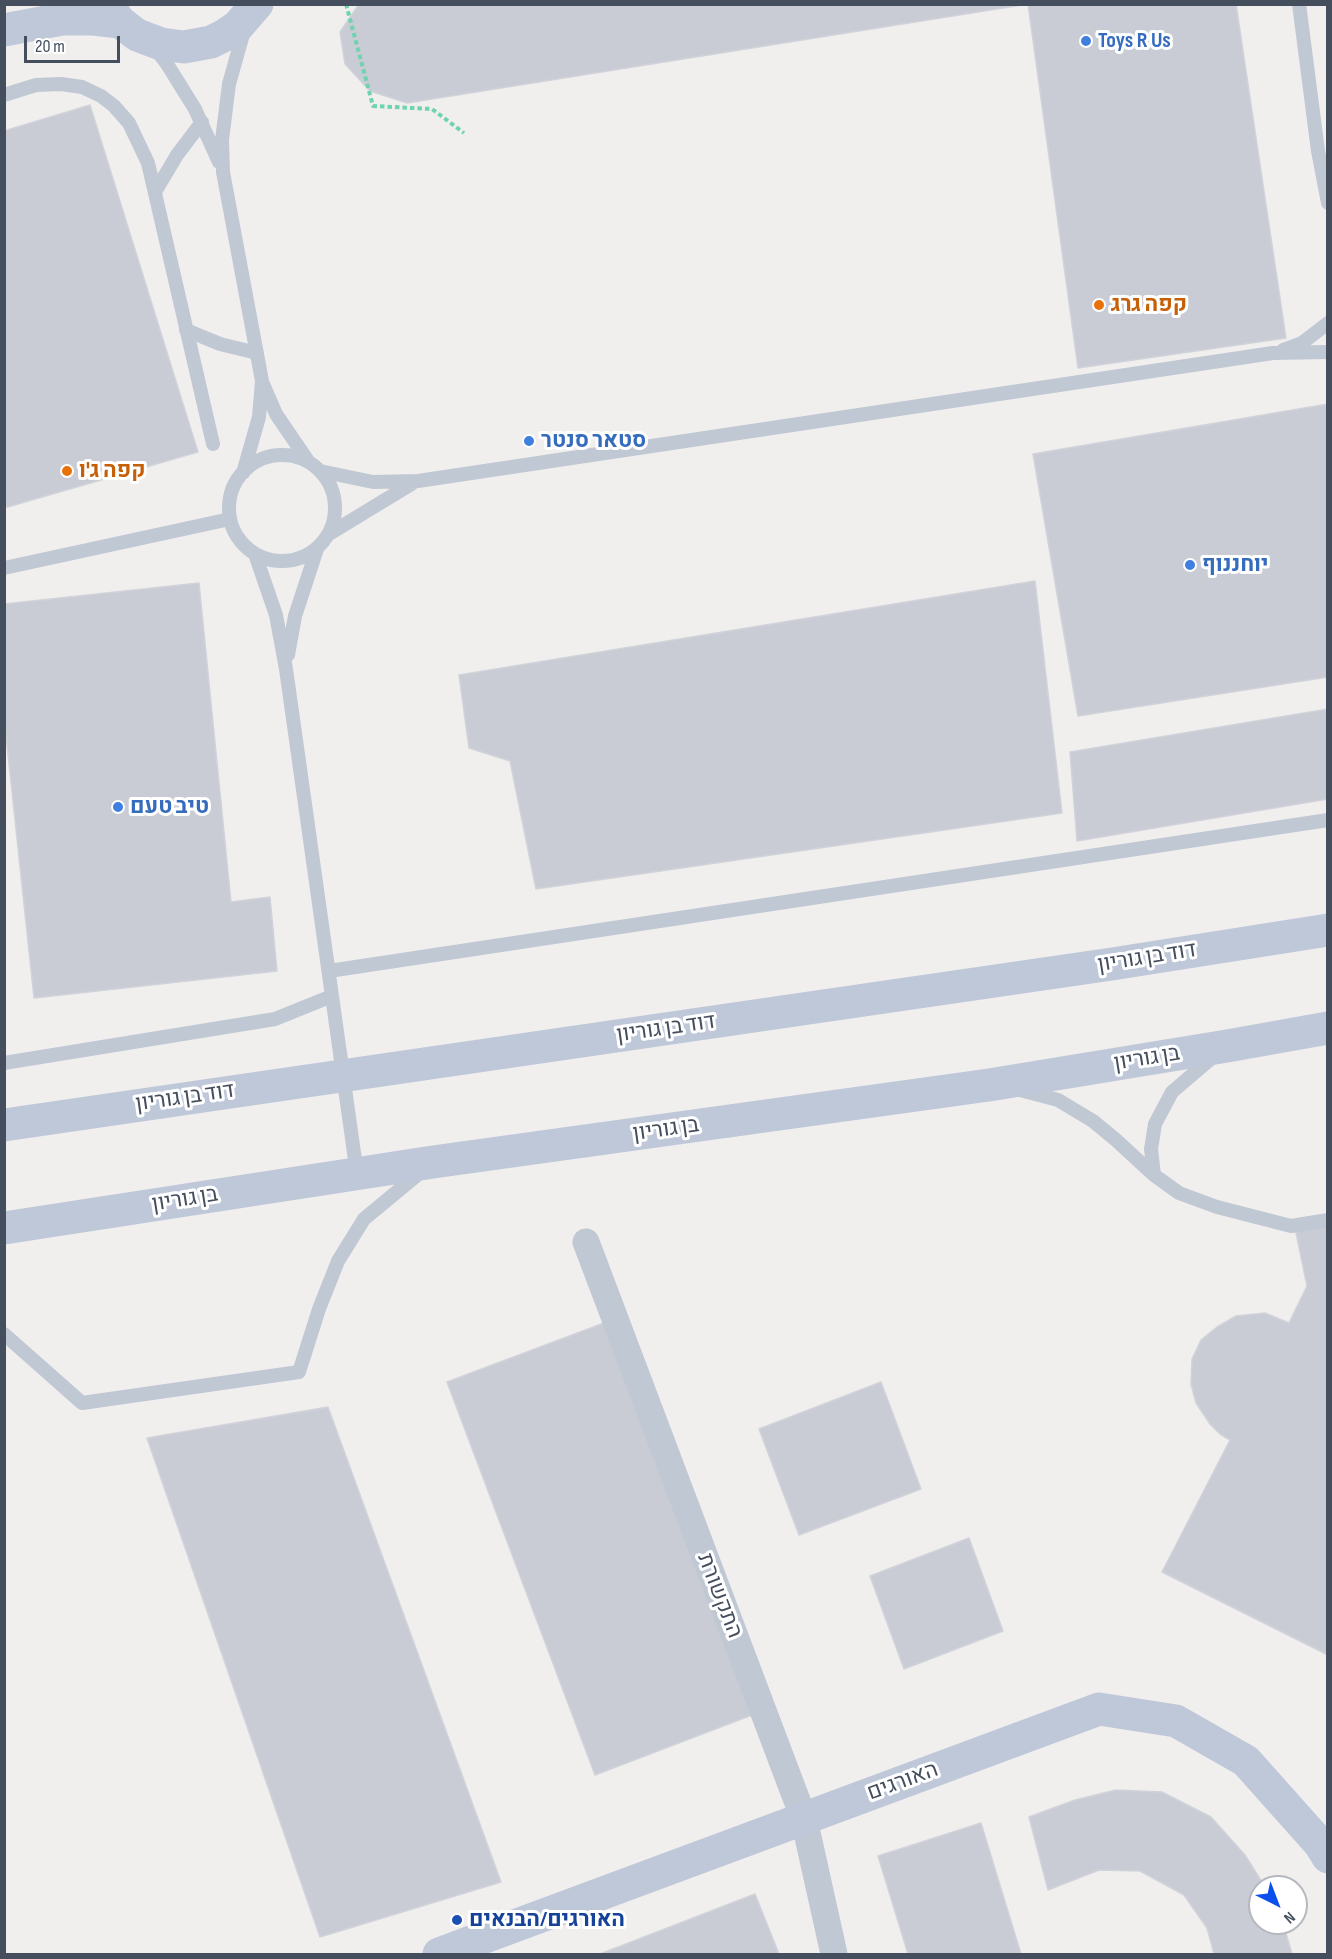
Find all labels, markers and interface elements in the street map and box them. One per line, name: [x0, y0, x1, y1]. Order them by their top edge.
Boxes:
scale bar: [27, 24, 123, 62]
place label: Toys R Us: [1098, 28, 1171, 54]
marker: Toys R Us: [1079, 34, 1093, 48]
text: 20 m: [35, 36, 65, 57]
place label: קפה גרג: [1111, 292, 1187, 318]
marker: קפה גרג: [1092, 298, 1106, 312]
place label: סטאר סנטר: [541, 428, 646, 454]
marker: סטאר סנטר: [522, 434, 536, 448]
place label: קפה ג'ו: [79, 458, 146, 484]
marker: קפה ג'ו: [60, 464, 74, 478]
place label: יוחננוף: [1202, 552, 1269, 578]
marker: יוחננוף: [1183, 558, 1197, 572]
place label: טיב טעם: [130, 794, 209, 820]
marker: טיב טעם: [111, 800, 125, 814]
street label: דוד בן גוריון: [1096, 937, 1198, 979]
street label: דוד בן גוריון: [615, 1009, 717, 1049]
street label: בן גוריון: [1112, 1041, 1182, 1077]
street label: דוד בן גוריון: [134, 1078, 236, 1118]
street label: בן גוריון: [631, 1112, 701, 1148]
street label: בן גוריון: [150, 1182, 220, 1218]
street label: התקשורת: [691, 1550, 747, 1642]
street label: האורגים: [864, 1757, 942, 1807]
north arrow: [1248, 1875, 1308, 1935]
place label: האורגים/הבנאים: [469, 1907, 625, 1933]
text: N: [1280, 1907, 1299, 1927]
marker: האורגים/הבנאים: [450, 1913, 464, 1927]

